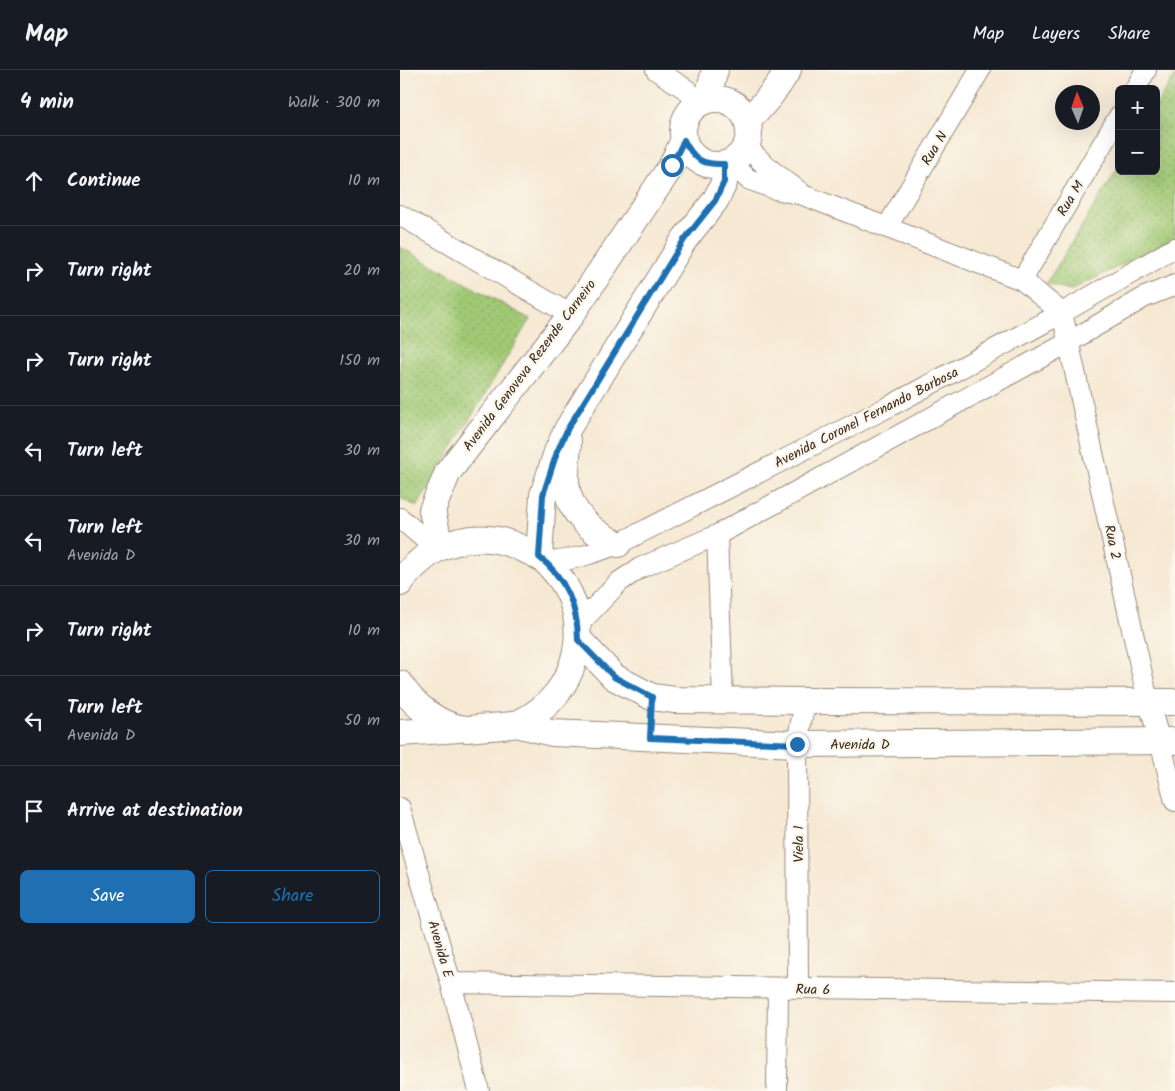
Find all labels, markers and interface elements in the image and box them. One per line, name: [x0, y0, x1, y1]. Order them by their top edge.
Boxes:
text: Map: [25, 15, 68, 54]
text: Map: [973, 20, 1004, 49]
text: Layers: [1032, 20, 1080, 49]
text: Share: [1108, 20, 1150, 49]
north arrow: [1055, 85, 1100, 130]
map controls: [1115, 85, 1160, 175]
button: +: [1115, 85, 1160, 130]
text: 4 min: [20, 86, 74, 119]
text: Walk · 300 m: [288, 90, 380, 115]
street label: Rua N: [916, 127, 954, 170]
button: −: [1115, 130, 1160, 175]
route start: [661, 154, 684, 177]
text: Continue: [67, 166, 140, 196]
icon: ahead: [20, 167, 48, 195]
text: 10 m: [348, 168, 380, 193]
street label: Rua M: [1052, 177, 1090, 221]
text: Turn right: [67, 256, 152, 286]
icon: right: [20, 257, 48, 285]
text: 20 m: [344, 258, 380, 283]
street label: Avenida Genoveva Rezende Carneiro: [458, 275, 602, 456]
text: Turn right: [67, 346, 152, 376]
icon: right: [20, 347, 48, 375]
text: 150 m: [339, 348, 380, 373]
street label: Avenida Coronel Fernando Barbosa: [770, 362, 962, 474]
text: Turn left: [67, 436, 142, 466]
icon: left: [20, 437, 48, 465]
text: 30 m: [344, 438, 380, 463]
text: Turn left: [67, 513, 142, 543]
street label: Rua 2: [1098, 523, 1126, 562]
icon: left: [20, 527, 48, 555]
text: 30 m: [344, 528, 380, 553]
text: Avenida D: [67, 543, 135, 568]
text: Turn right: [67, 616, 152, 646]
icon: right: [20, 617, 48, 645]
text: 10 m: [348, 618, 380, 643]
text: Turn left: [67, 693, 142, 723]
icon: left: [20, 707, 48, 735]
text: 50 m: [344, 708, 380, 733]
text: Avenida D: [67, 723, 135, 748]
route end: [786, 733, 809, 756]
street label: Avenida D: [830, 734, 890, 756]
text: Arrive at destination: [67, 796, 243, 826]
icon: arrive: [20, 797, 48, 825]
street label: Viela 1: [788, 825, 810, 863]
button: Save: [20, 870, 195, 923]
button: Share: [205, 870, 380, 923]
street label: Avenida E: [421, 918, 459, 981]
street label: Rua 6: [795, 979, 831, 1001]

